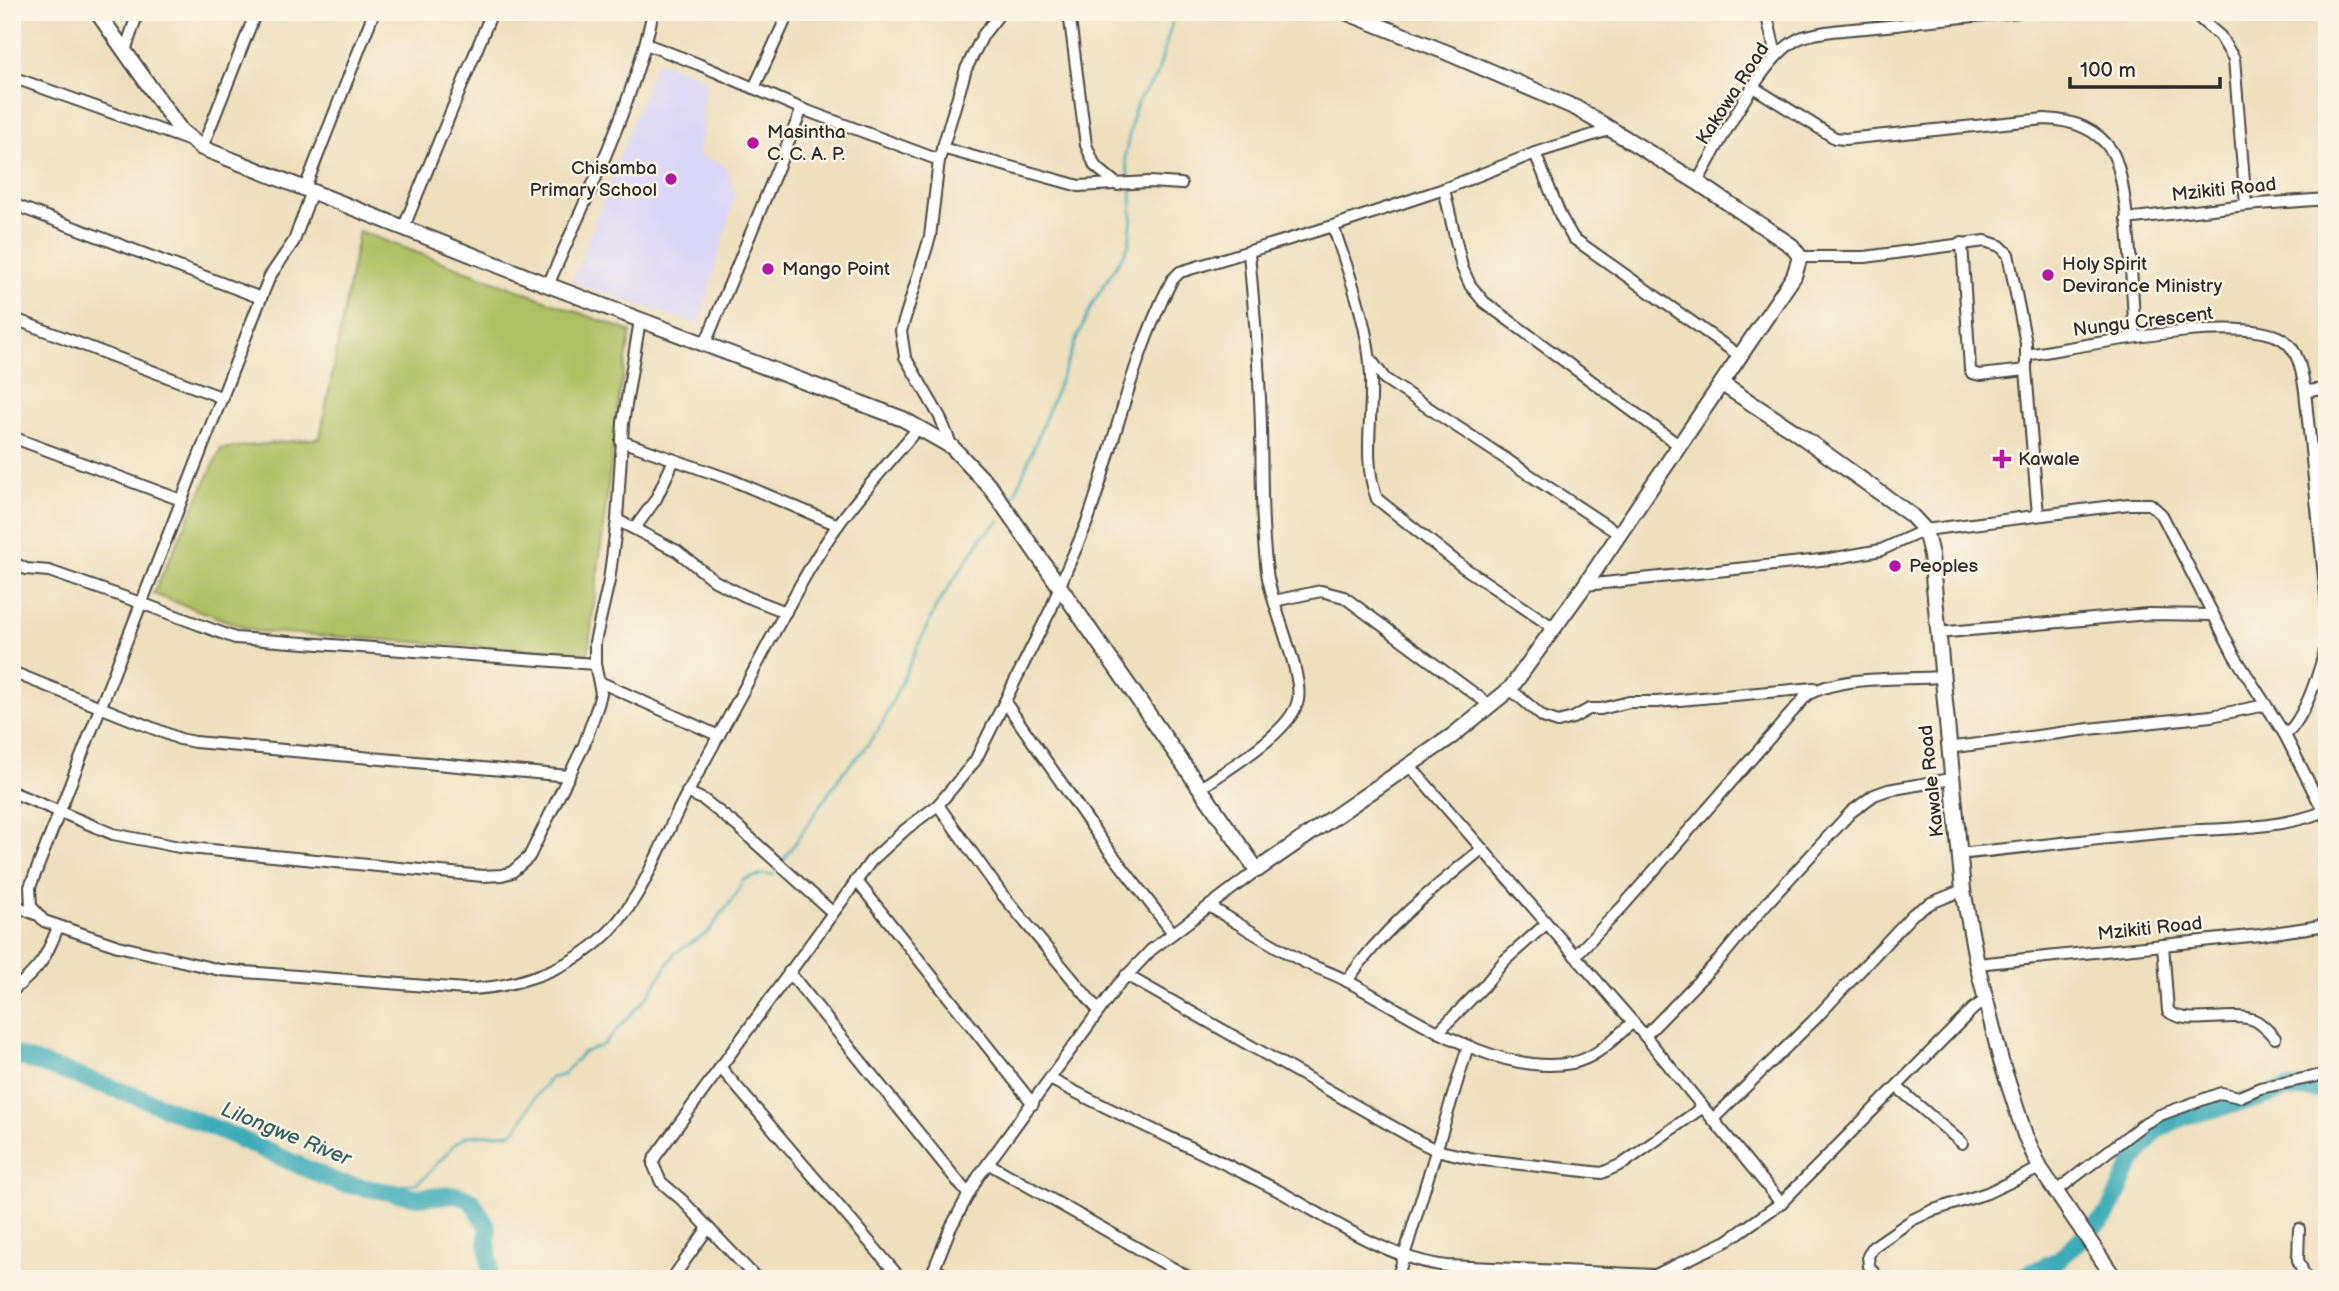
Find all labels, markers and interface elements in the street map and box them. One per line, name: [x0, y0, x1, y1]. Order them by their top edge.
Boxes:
street label: Kakowa Road: [1692, 39, 1774, 149]
scale bar: [2070, 46, 2220, 90]
text: 100 m: [2080, 58, 2136, 83]
place label: Masintha C. C. A. P.: [767, 121, 846, 166]
marker: Masintha C. C. A. P.: [745, 135, 761, 151]
place label: Chisamba Primary School: [529, 157, 657, 202]
marker: Chisamba Primary School: [663, 171, 679, 187]
street label: Mzikiti Road: [2171, 173, 2277, 207]
place label: Holy Spirit Devirance Ministry: [2062, 253, 2223, 298]
place label: Mango Point: [782, 258, 890, 281]
marker: Mango Point: [760, 261, 776, 277]
marker: Holy Spirit Devirance Ministry: [2040, 267, 2056, 283]
street label: Nungu Crescent: [2072, 302, 2214, 342]
place label: Kawale: [2018, 448, 2080, 471]
marker: Kawale: [1992, 449, 2012, 469]
place label: Peoples: [1909, 555, 1978, 578]
marker: Peoples: [1887, 558, 1903, 574]
street label: Kawale Road: [1915, 724, 1949, 838]
street label: Mzikiti Road: [2097, 912, 2203, 946]
water label: Lilongwe River: [218, 1097, 356, 1172]

